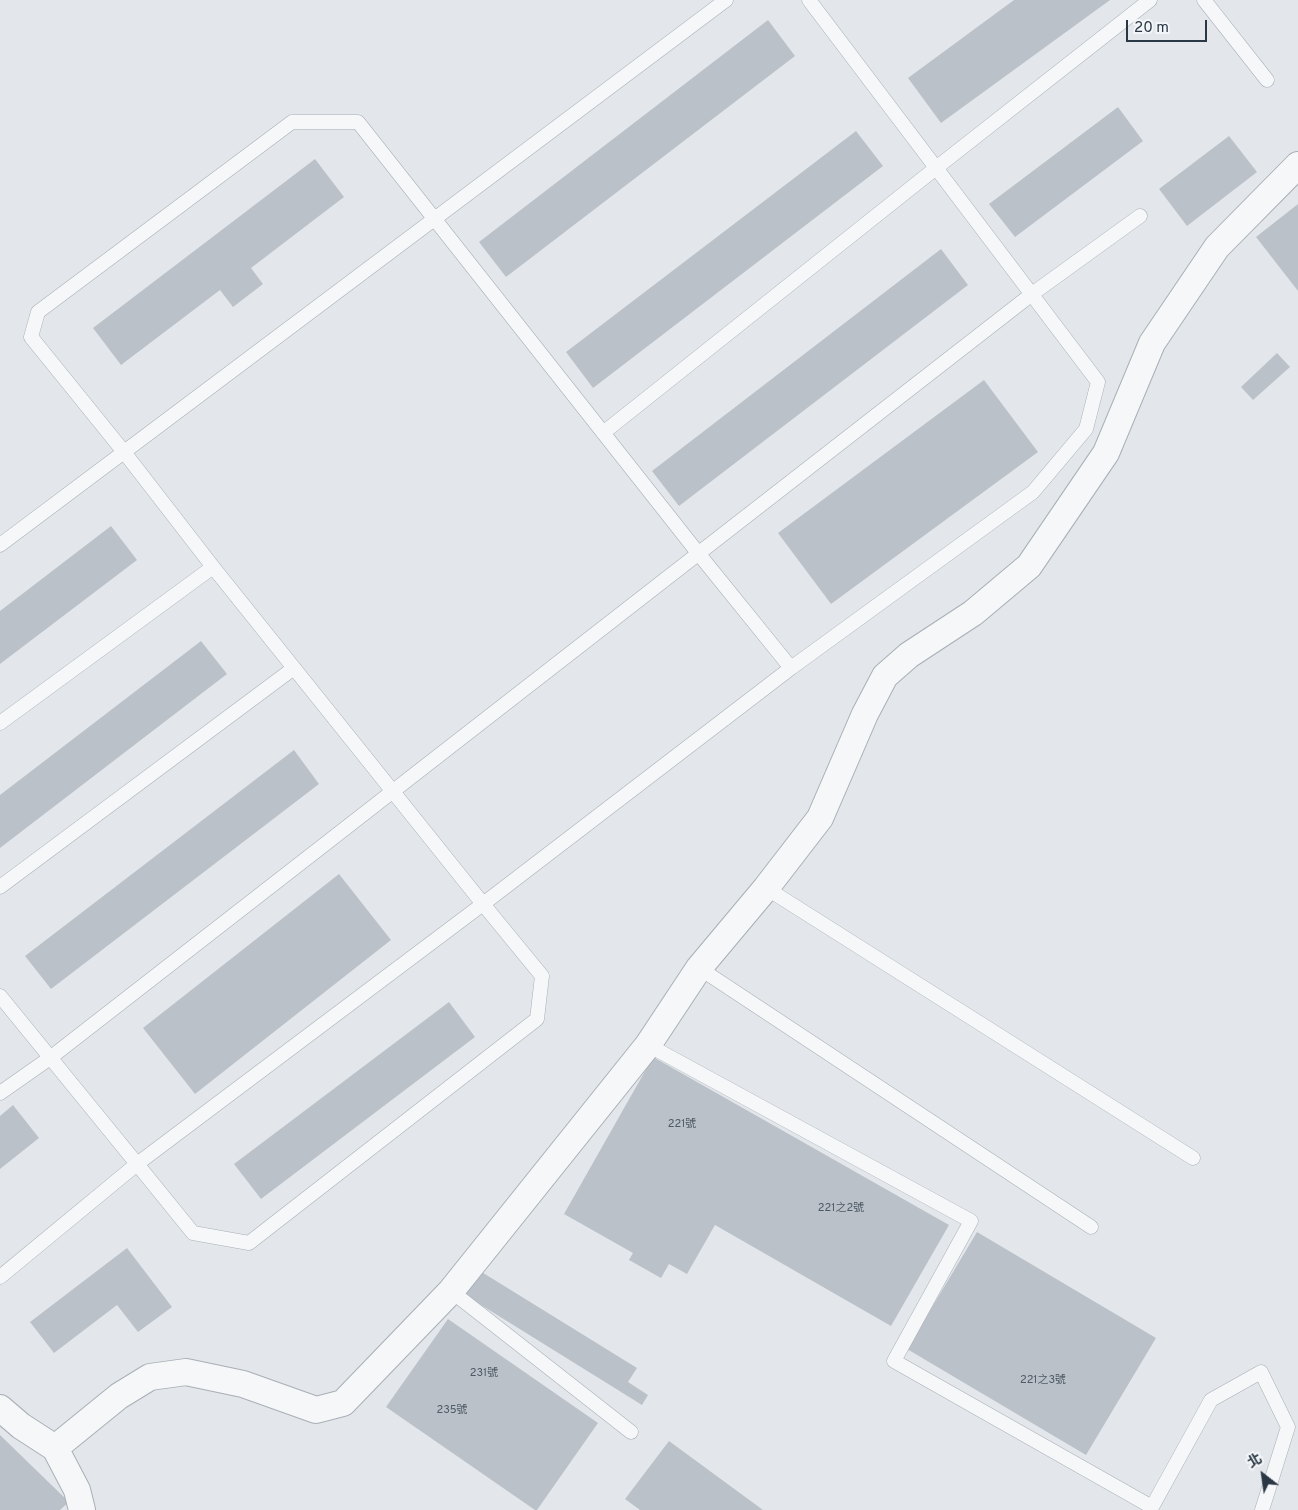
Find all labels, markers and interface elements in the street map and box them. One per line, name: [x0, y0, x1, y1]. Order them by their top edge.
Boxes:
scale bar: [1128, 10, 1209, 42]
text: 20 m: [1134, 19, 1169, 38]
house number: 221號: [668, 1118, 696, 1132]
house number: 221之2號: [818, 1202, 864, 1216]
house number: 231號: [470, 1367, 498, 1381]
house number: 221之3號: [1020, 1374, 1066, 1388]
house number: 235號: [436, 1404, 468, 1418]
north arrow: [1238, 1450, 1288, 1500]
text: 北: [1245, 1451, 1266, 1472]

